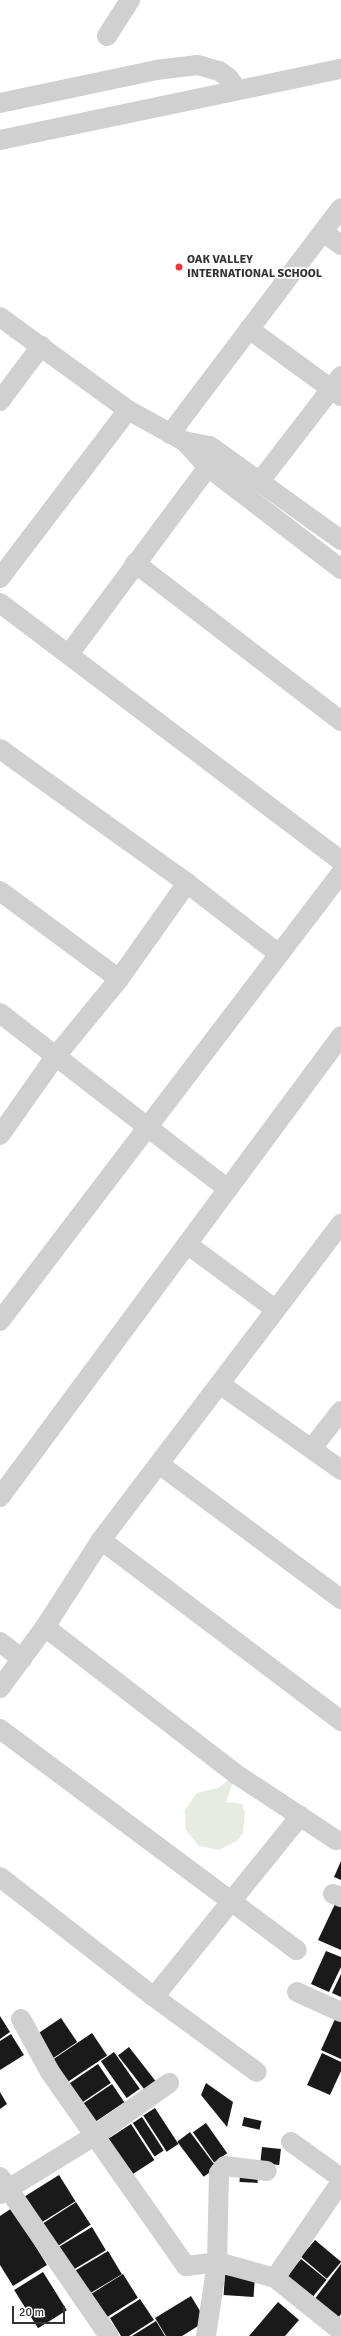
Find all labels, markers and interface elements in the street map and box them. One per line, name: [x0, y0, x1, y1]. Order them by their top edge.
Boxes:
place label: OAK VALLEY INTERNATIONAL SCHOOL: [187, 253, 322, 281]
marker: OAK VALLEY INTERNATIONAL SCHOOL: [174, 262, 184, 272]
scale bar: [14, 2298, 67, 2324]
text: 20 m: [19, 2305, 44, 2320]

